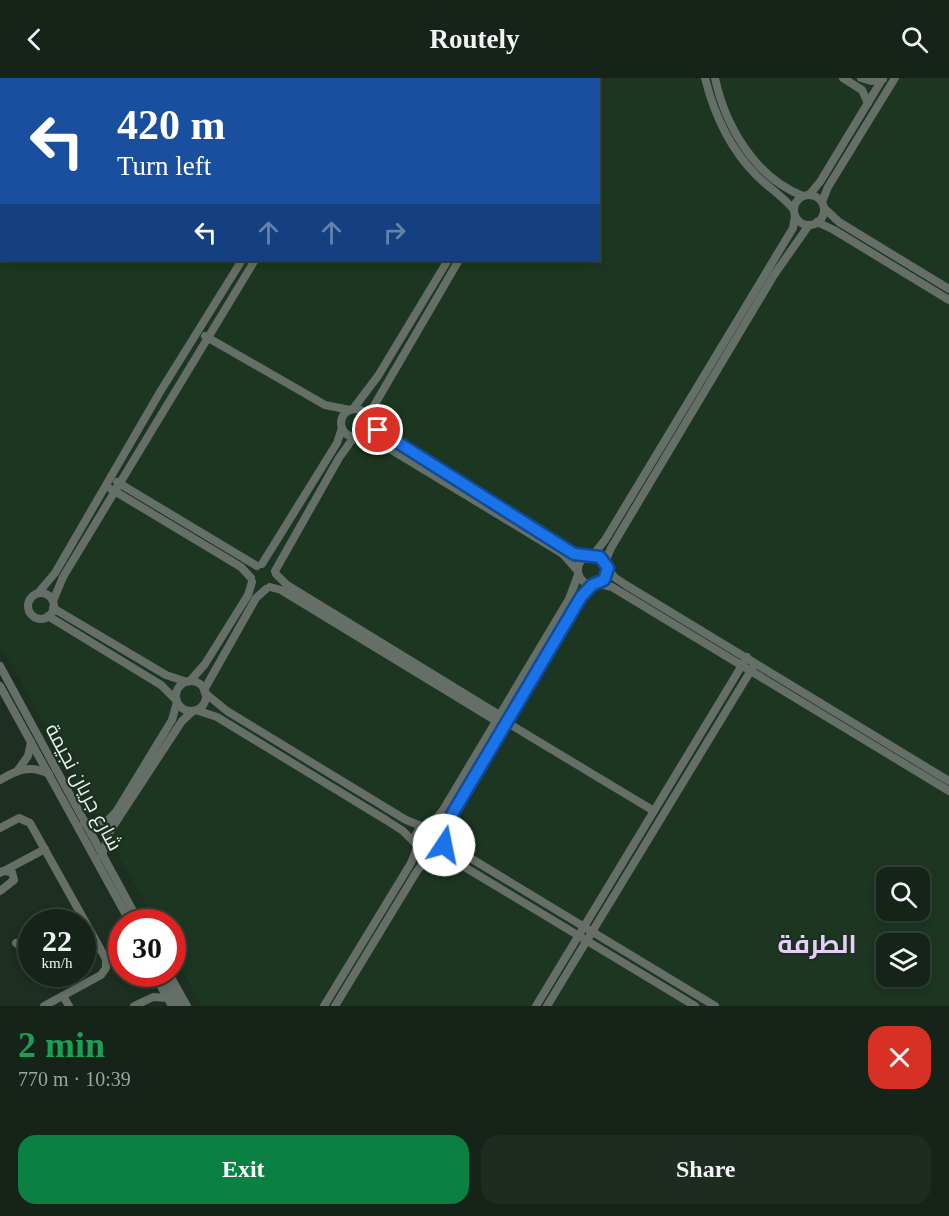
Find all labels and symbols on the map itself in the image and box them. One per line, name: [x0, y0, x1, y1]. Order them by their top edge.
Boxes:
pin: [352, 404, 403, 455]
street label: شارع جريان نجيمة: [39, 720, 127, 856]
position arrow: [412, 813, 476, 877]
speed limit sign: 30: [108, 909, 186, 987]
district label: الطرفة: [777, 930, 857, 959]

